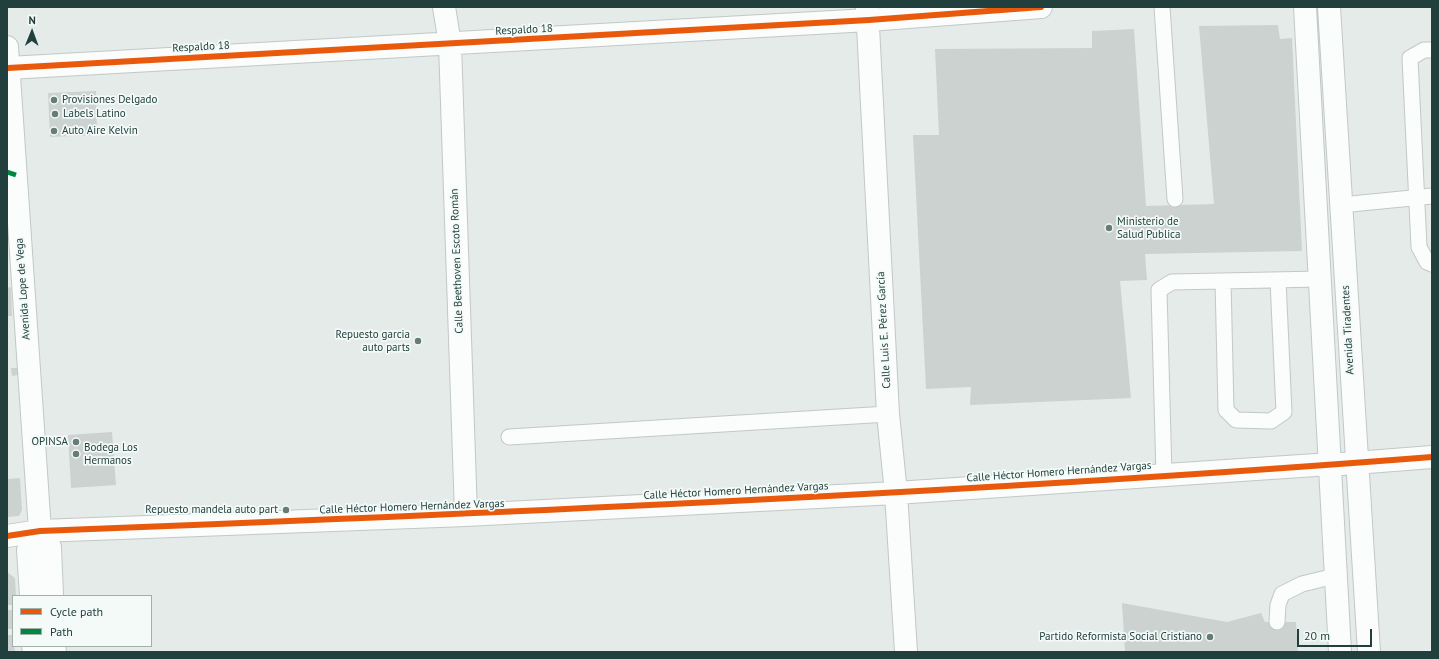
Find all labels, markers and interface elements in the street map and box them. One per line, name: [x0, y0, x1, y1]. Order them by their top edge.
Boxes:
north arrow: [12, 12, 52, 52]
text: N: [28, 13, 36, 27]
street label: Respaldo 18: [495, 22, 553, 38]
street label: Respaldo 18: [172, 39, 230, 55]
place label: Provisiones Delgado: [62, 93, 157, 107]
marker: Provisiones Delgado: [49, 95, 59, 105]
place label: Labels Latino: [63, 107, 126, 121]
marker: Labels Latino: [50, 109, 60, 119]
place label: Auto Aire Kelvin: [62, 124, 138, 138]
marker: Auto Aire Kelvin: [49, 126, 59, 136]
street label: Calle Beethoven Escoto Román: [448, 188, 466, 334]
place label: Ministerio de Salud Publica: [1117, 215, 1181, 241]
marker: Ministerio de Salud Publica: [1104, 223, 1114, 233]
street label: Avenida Lope de Vega: [13, 237, 33, 341]
street label: Calle Luis E. Pérez García: [874, 271, 894, 389]
street label: Avenida Tiradentes: [1339, 285, 1357, 375]
place label: Repuesto garcia auto parts: [335, 328, 410, 354]
marker: Repuesto garcia auto parts: [413, 336, 423, 346]
place label: OPINSA: [31, 435, 68, 449]
marker: OPINSA: [71, 437, 81, 447]
place label: Bodega Los Hermanos: [84, 441, 138, 467]
marker: Bodega Los Hermanos: [71, 449, 81, 459]
street label: Calle Héctor Homero Hernández Vargas: [966, 459, 1152, 485]
street label: Calle Héctor Homero Hernández Vargas: [643, 480, 829, 502]
street label: Calle Héctor Homero Hernández Vargas: [319, 497, 505, 517]
place label: Repuesto mandela auto part: [145, 503, 278, 517]
marker: Repuesto mandela auto part: [281, 505, 291, 515]
legend: [12, 595, 152, 647]
text: Cycle path: [50, 604, 103, 619]
scale bar: [1299, 621, 1374, 647]
text: Path: [50, 624, 73, 639]
text: 20 m: [1304, 628, 1330, 643]
place label: Partido Reformista Social Cristiano: [1039, 630, 1202, 644]
marker: Partido Reformista Social Cristiano: [1205, 632, 1215, 642]

